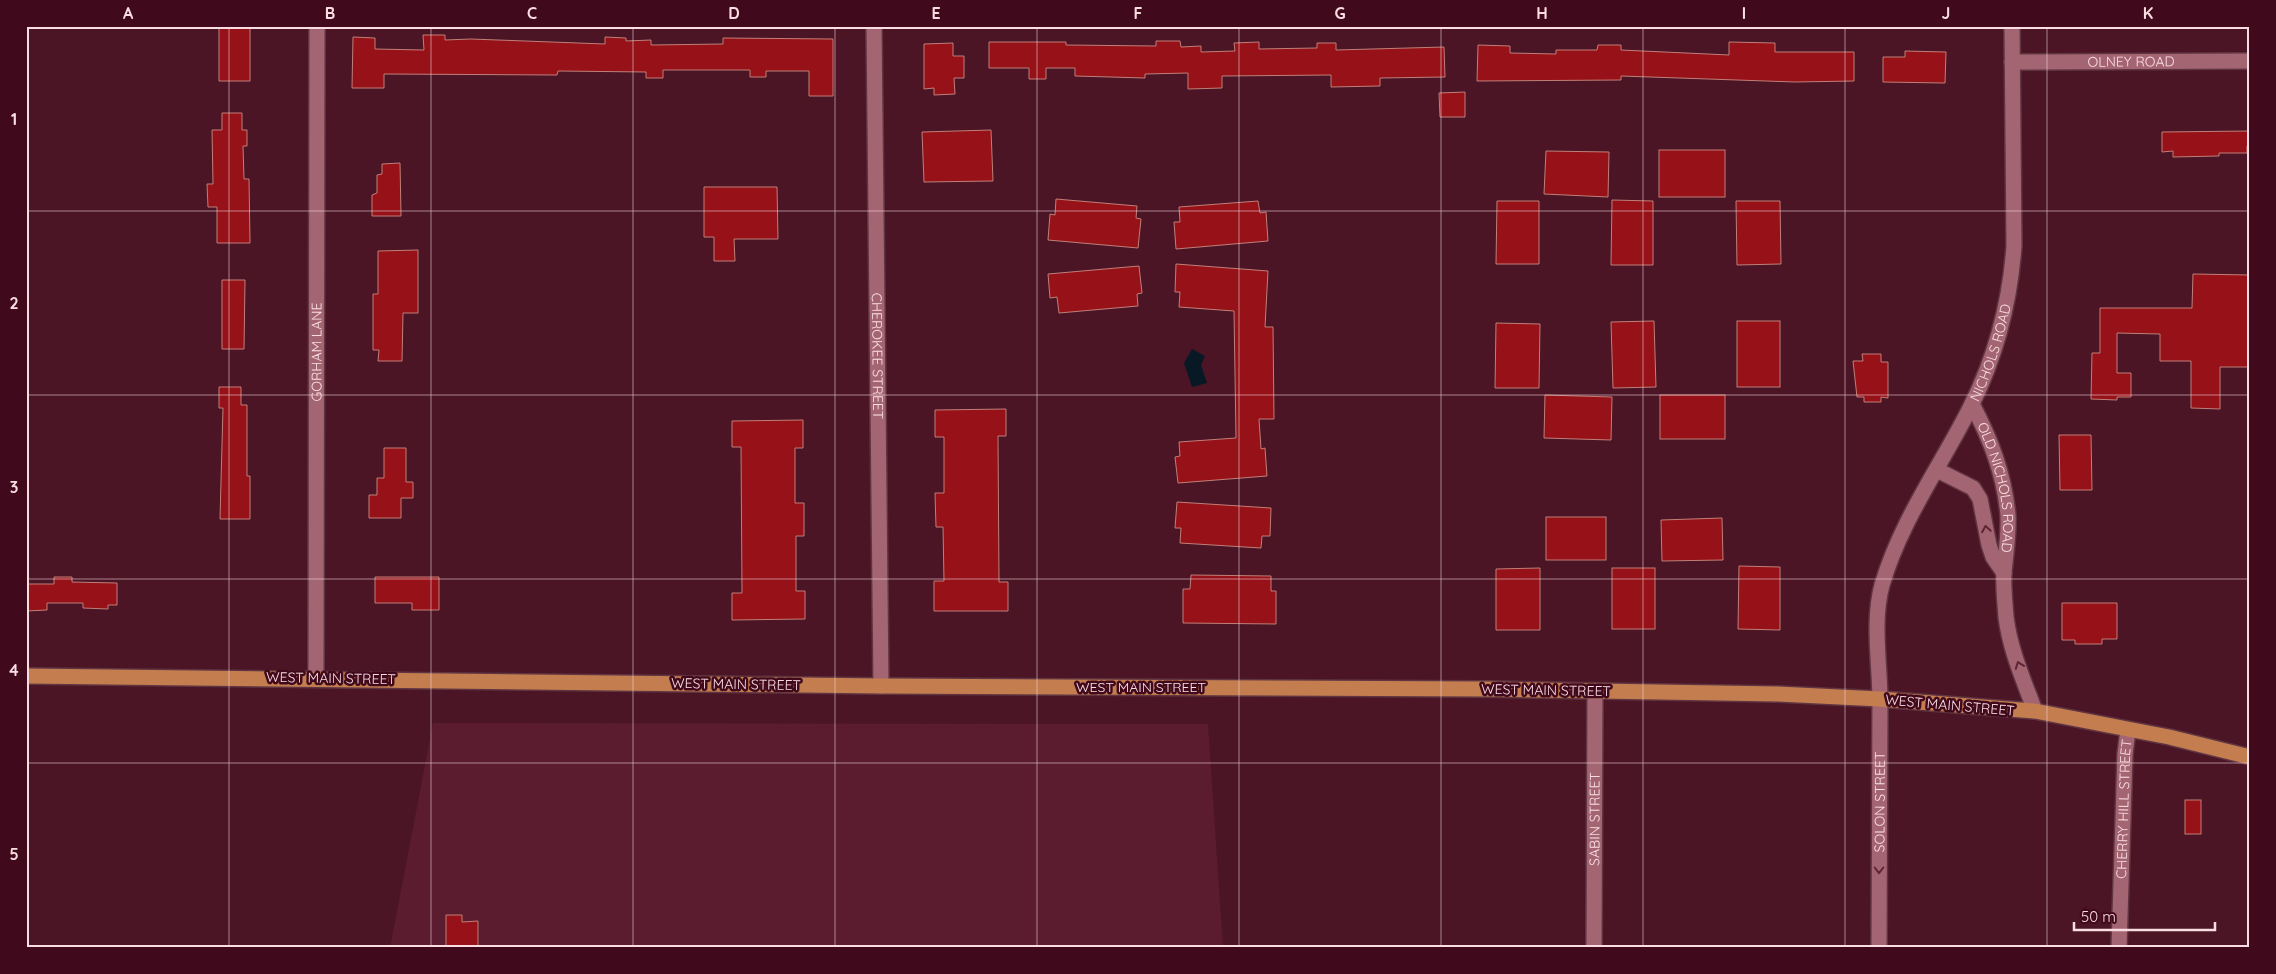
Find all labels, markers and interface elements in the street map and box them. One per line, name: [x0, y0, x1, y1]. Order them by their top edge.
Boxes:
text: A: [123, 3, 134, 23]
text: B: [325, 3, 335, 23]
text: C: [527, 3, 537, 23]
text: D: [728, 3, 740, 23]
text: E: [931, 3, 941, 23]
text: F: [1134, 3, 1143, 23]
text: G: [1334, 3, 1346, 23]
text: H: [1536, 3, 1548, 23]
text: I: [1742, 3, 1746, 23]
text: J: [1942, 3, 1950, 23]
text: K: [2143, 3, 2153, 23]
street label: OLNEY ROAD: [2087, 52, 2175, 71]
text: 1: [11, 109, 17, 129]
text: 2: [9, 293, 19, 313]
street label: CHEROKEE STREET: [868, 293, 887, 419]
street label: GORHAM LANE: [307, 302, 326, 402]
street label: NICHOLS ROAD: [1966, 302, 2015, 404]
street label: OLD NICHOLS ROAD: [1973, 419, 2017, 553]
text: 3: [10, 477, 18, 497]
one-way arrow: [1981, 524, 1992, 532]
text: 4: [9, 660, 19, 680]
one-way arrow: [2015, 662, 2025, 670]
street label: WEST MAIN STREET: [266, 668, 396, 688]
street label: WEST MAIN STREET: [671, 674, 801, 694]
street label: WEST MAIN STREET: [1076, 678, 1206, 696]
street label: WEST MAIN STREET: [1481, 680, 1611, 700]
street label: WEST MAIN STREET: [1885, 690, 2015, 720]
street label: CHERRY HILL STREET: [2112, 738, 2136, 879]
street label: SOLON STREET: [1870, 752, 1889, 852]
street label: SABIN STREET: [1585, 772, 1604, 866]
text: 5: [9, 844, 19, 864]
one-way arrow: [1874, 866, 1884, 874]
scale bar: [2074, 899, 2215, 931]
text: 50 m: [2081, 907, 2116, 926]

